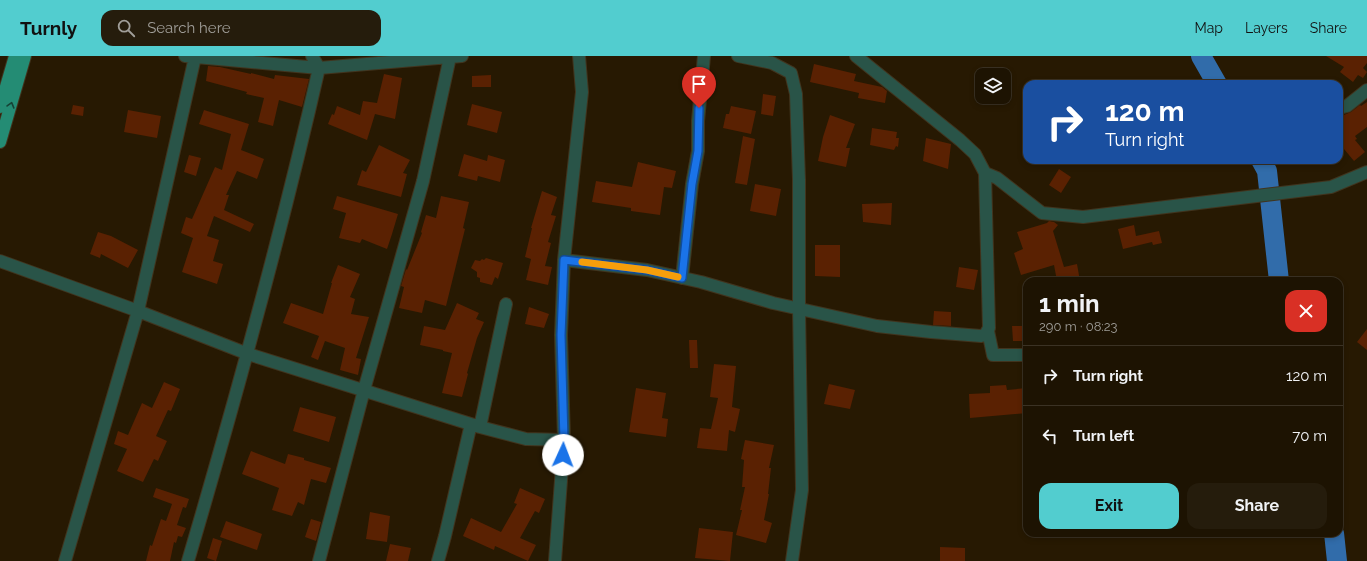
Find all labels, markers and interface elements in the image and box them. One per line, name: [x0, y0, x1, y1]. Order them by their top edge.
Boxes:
search box: [101, 10, 381, 46]
text: Turnly: [20, 17, 77, 39]
icon: search: [115, 17, 137, 39]
text: Search here: [147, 19, 231, 37]
text: Map: [1195, 20, 1223, 36]
text: Layers: [1245, 20, 1288, 36]
text: Share: [1310, 20, 1347, 36]
pin: [682, 67, 716, 108]
map controls: [975, 68, 1011, 104]
button: layers: [975, 68, 1011, 104]
icon: arrive: [688, 73, 710, 95]
text: 120 m: [1105, 95, 1185, 128]
icon: right: [1039, 96, 1091, 148]
one-way arrow: [6, 102, 15, 109]
text: Turn right: [1105, 129, 1184, 150]
text: 1 min: [1039, 289, 1100, 318]
button: close: [1285, 290, 1327, 332]
text: 290 m · 08:23: [1039, 319, 1118, 334]
icon: right: [1039, 365, 1061, 387]
text: Turn right: [1073, 367, 1143, 385]
text: 120 m: [1286, 367, 1327, 385]
icon: left: [1039, 425, 1061, 447]
text: Turn left: [1073, 427, 1134, 445]
text: 70 m: [1292, 427, 1327, 445]
position arrow: [542, 434, 584, 476]
button: Exit: [1039, 483, 1179, 529]
button: Share: [1187, 483, 1327, 529]

